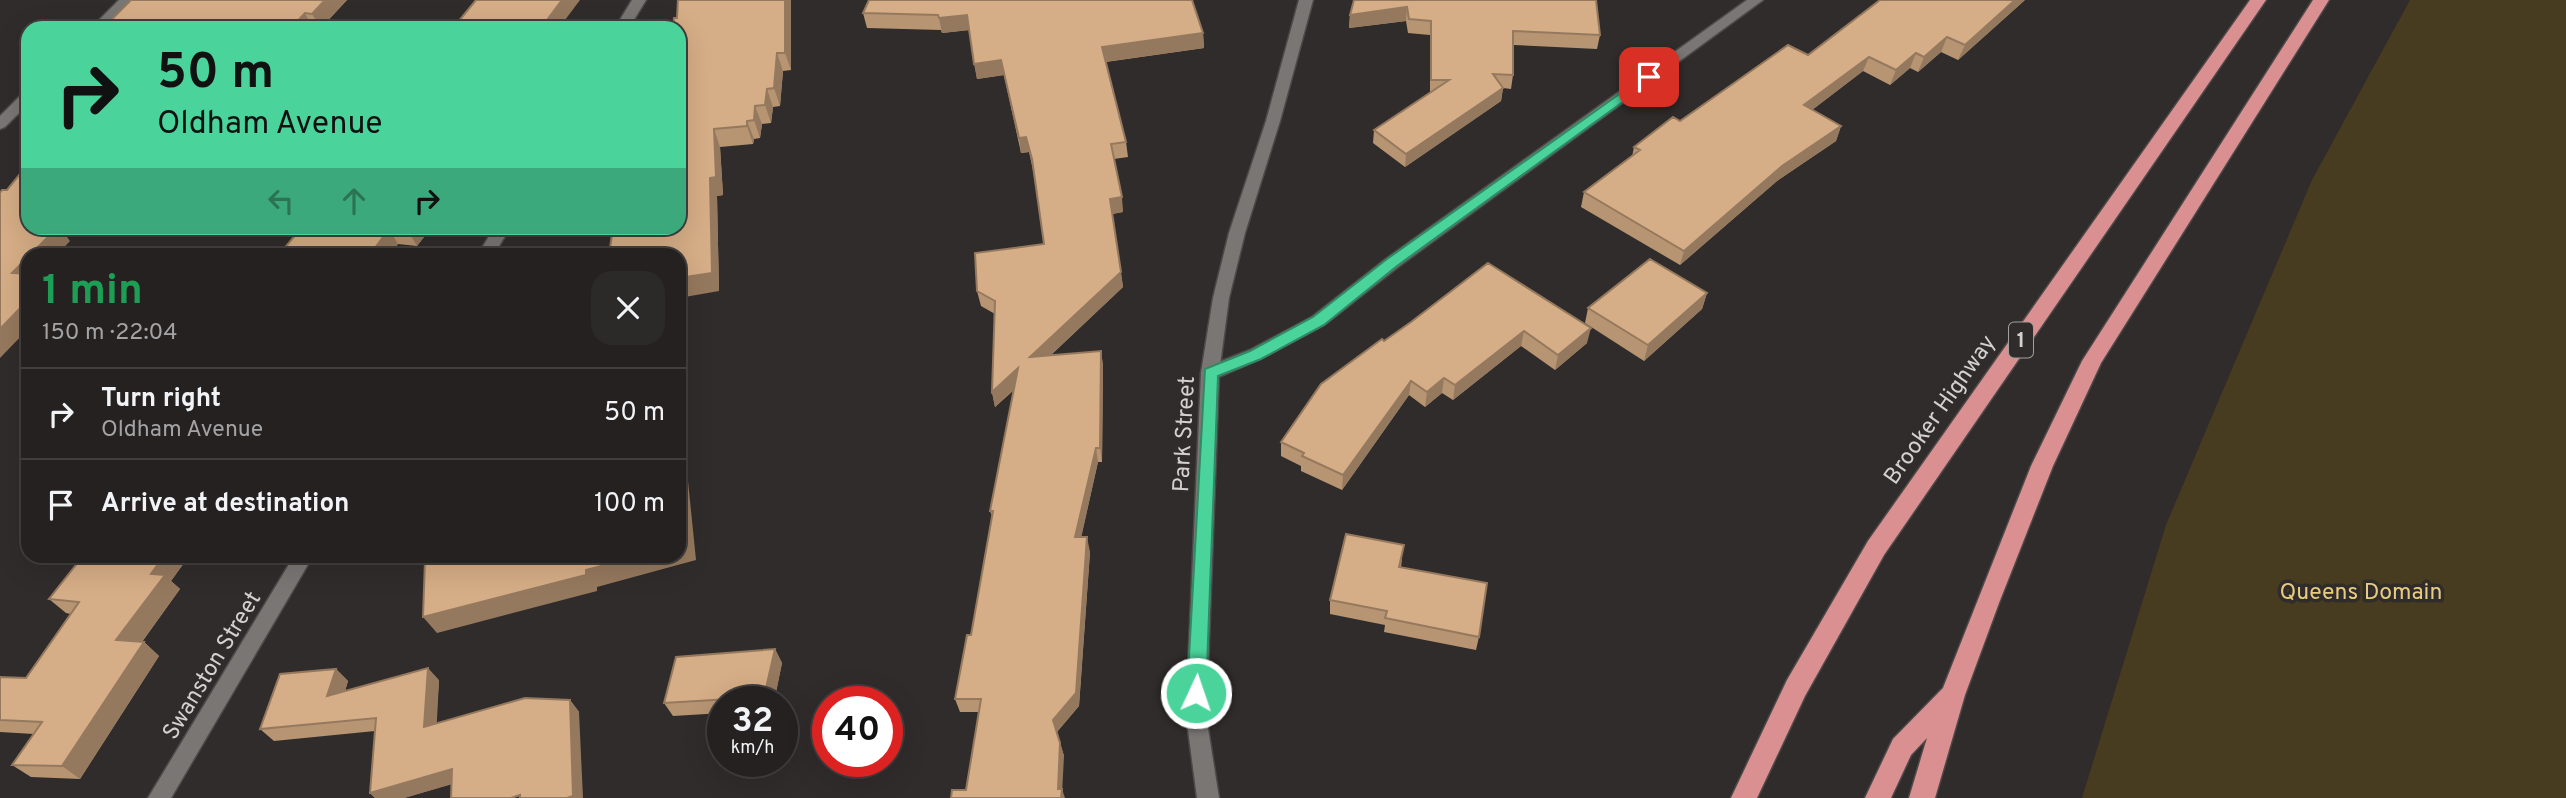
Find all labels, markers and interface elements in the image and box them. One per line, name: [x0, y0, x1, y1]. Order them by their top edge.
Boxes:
text: 50 m: [157, 44, 274, 106]
pin: [1619, 47, 1679, 107]
icon: right: [42, 49, 133, 140]
icon: arrive: [1630, 58, 1668, 96]
text: Oldham Avenue: [157, 105, 382, 145]
icon: left: [262, 182, 300, 220]
icon: ahead: [335, 182, 373, 220]
icon: right: [408, 182, 446, 220]
text: 1 min: [42, 266, 143, 319]
button: close: [591, 271, 665, 345]
text: 150 m · 22:04: [42, 319, 178, 348]
road number: 1: [2009, 322, 2033, 358]
street label: Brooker Highway: [1879, 330, 2003, 491]
street label: Park Street: [1168, 375, 1203, 493]
text: Turn right: [101, 383, 221, 416]
icon: right: [42, 395, 80, 433]
text: 50 m: [604, 397, 665, 430]
text: Oldham Avenue: [101, 416, 263, 445]
icon: arrive: [42, 486, 80, 524]
text: Arrive at destination: [101, 488, 349, 521]
text: 100 m: [594, 488, 665, 521]
park label: Queens Domain: [2280, 579, 2442, 608]
street label: Swanston Street: [157, 587, 269, 746]
position arrow: [1159, 656, 1233, 730]
speed limit sign: 40: [812, 686, 903, 777]
text: 32: [732, 700, 773, 744]
text: km/h: [731, 737, 774, 760]

